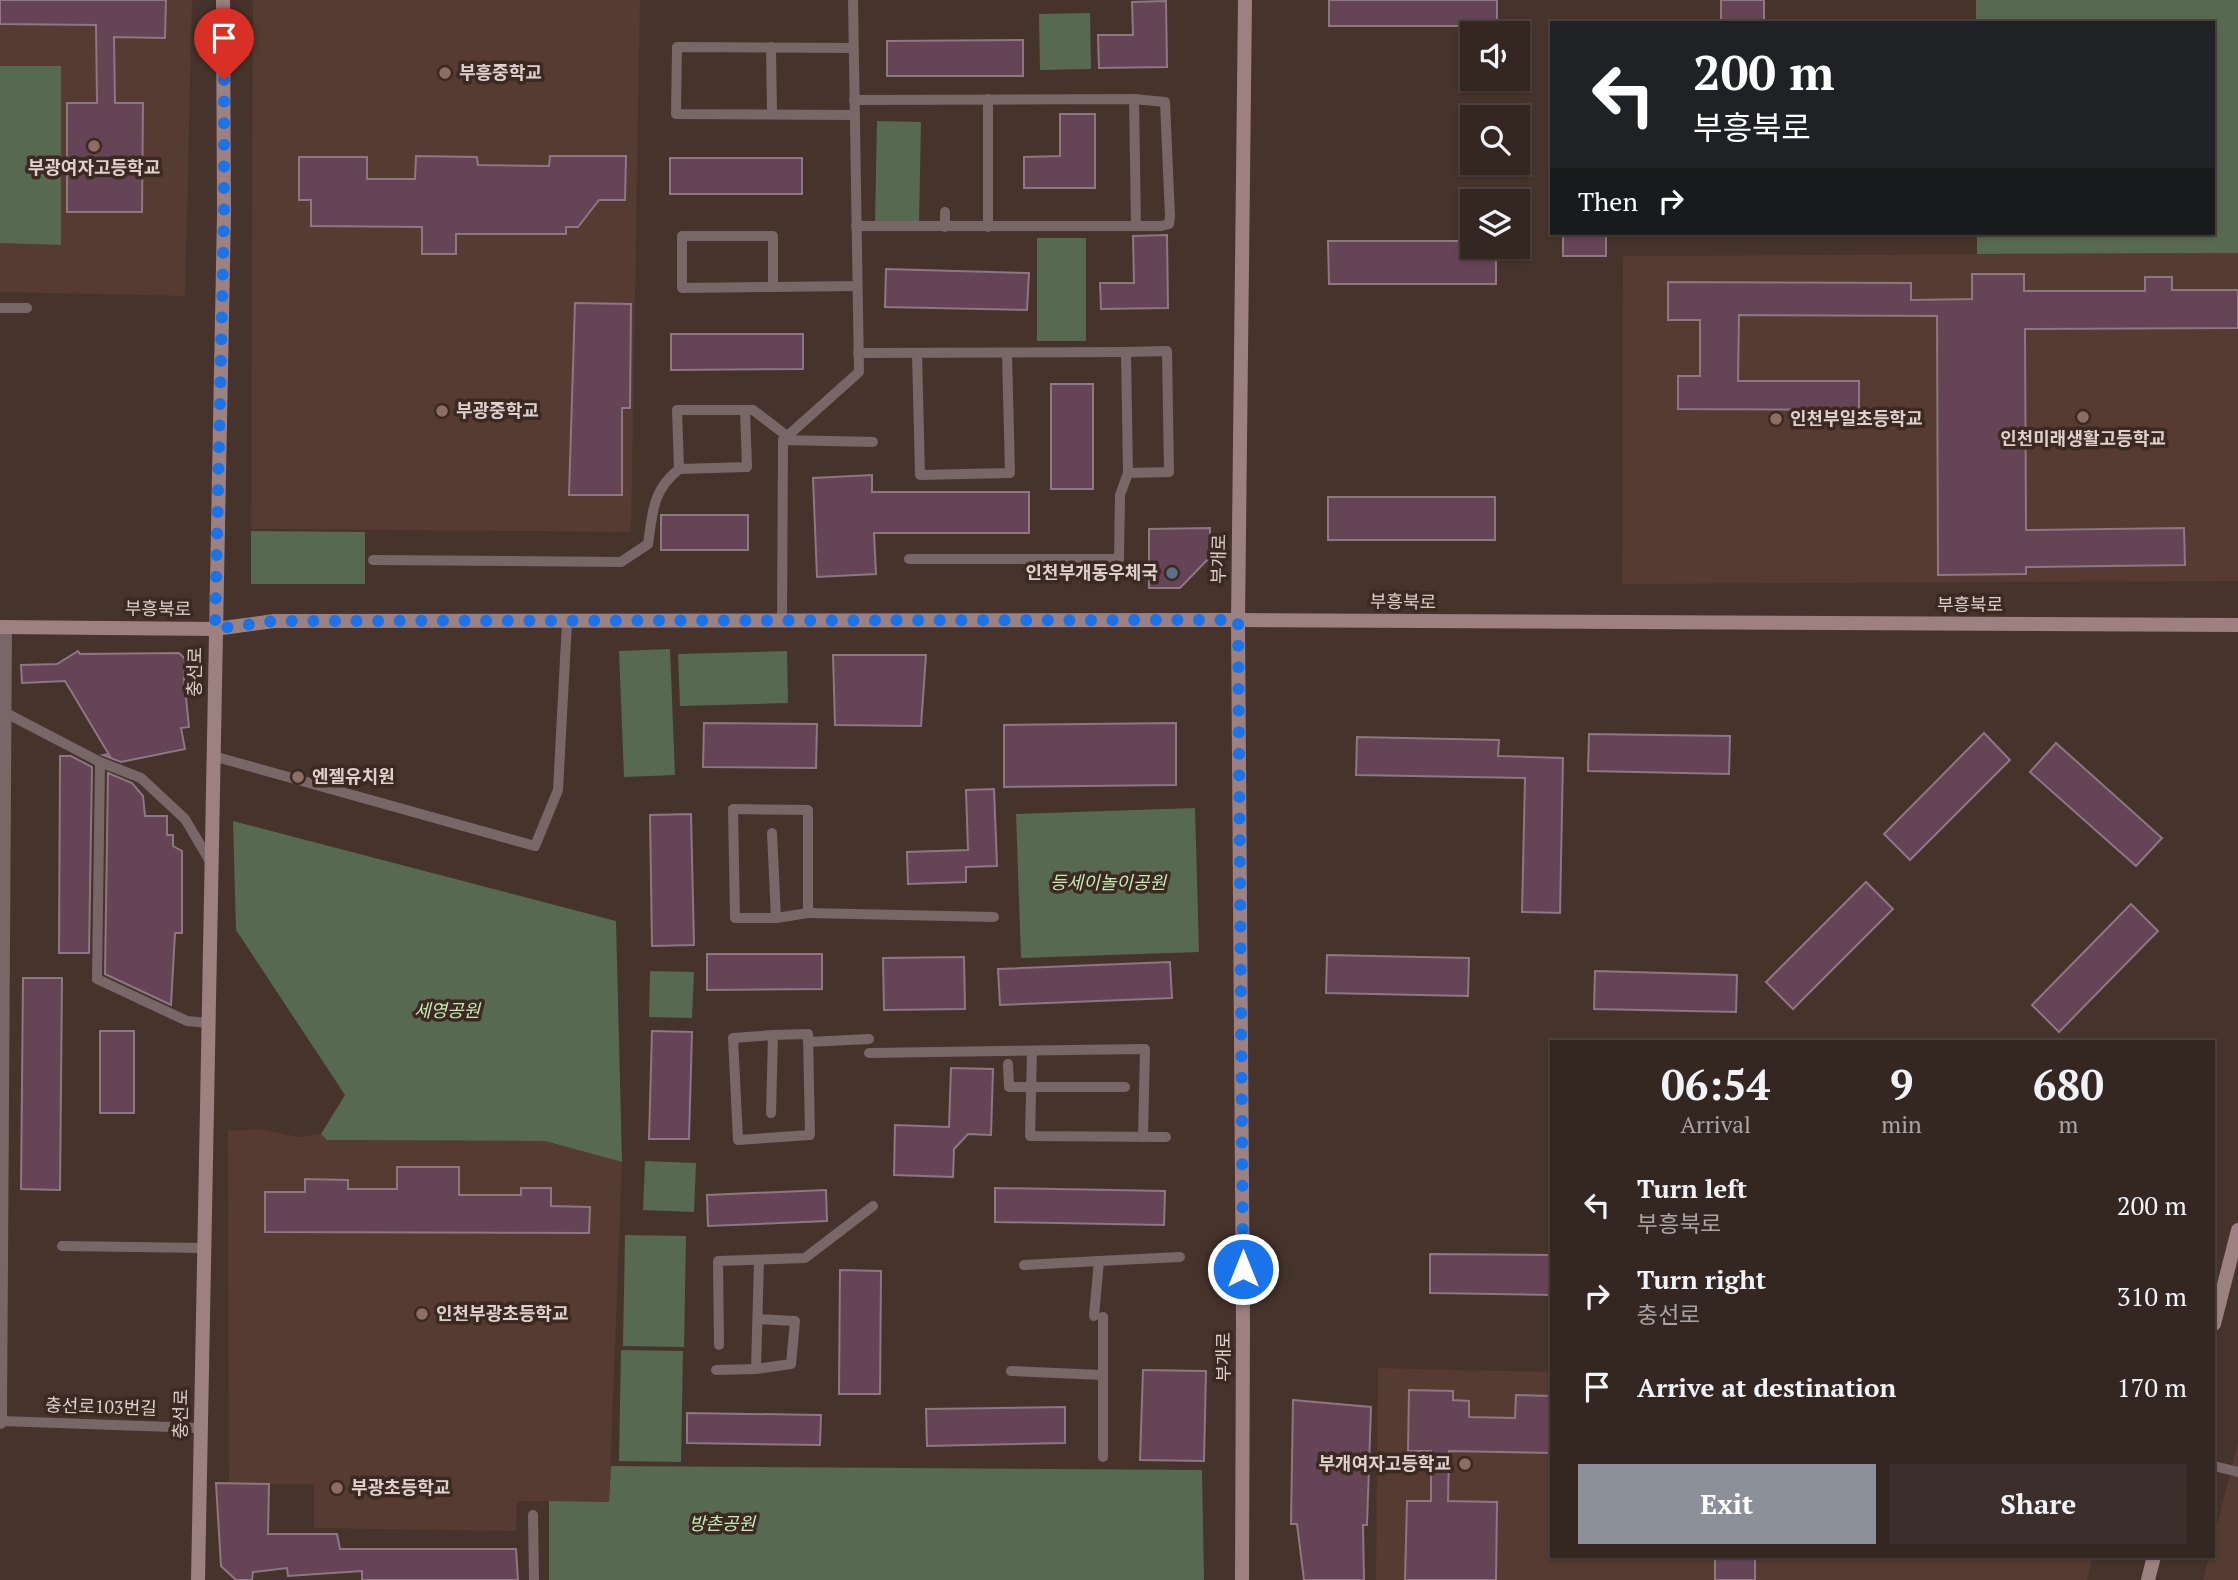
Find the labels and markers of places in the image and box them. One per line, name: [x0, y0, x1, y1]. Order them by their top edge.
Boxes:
pin: [194, 8, 254, 80]
place label: 부흥중학교: [459, 60, 542, 84]
marker: 부흥중학교: [437, 65, 453, 81]
marker: 부광여자고등학교: [86, 138, 102, 154]
place label: 부광여자고등학교: [28, 155, 160, 179]
place label: 부광중학교: [456, 398, 539, 422]
marker: 부광중학교: [434, 403, 450, 419]
place label: 인천부일초등학교: [1790, 406, 1922, 430]
marker: 인천미래생활고등학교: [2075, 409, 2091, 425]
marker: 인천부일초등학교: [1768, 411, 1784, 427]
place label: 인천미래생활고등학교: [2000, 426, 2166, 450]
place label: 인천부개동우체국: [1026, 560, 1158, 584]
marker: 인천부개동우체국: [1164, 565, 1180, 581]
place label: 엔젤유치원: [312, 764, 395, 788]
marker: 엔젤유치원: [290, 769, 306, 785]
place label: 인천부광초등학교: [436, 1301, 568, 1325]
marker: 인천부광초등학교: [414, 1306, 430, 1322]
place label: 부개여자고등학교: [1319, 1451, 1451, 1475]
marker: 부개여자고등학교: [1457, 1456, 1473, 1472]
place label: 부광초등학교: [351, 1475, 450, 1499]
marker: 부광초등학교: [329, 1480, 345, 1496]

